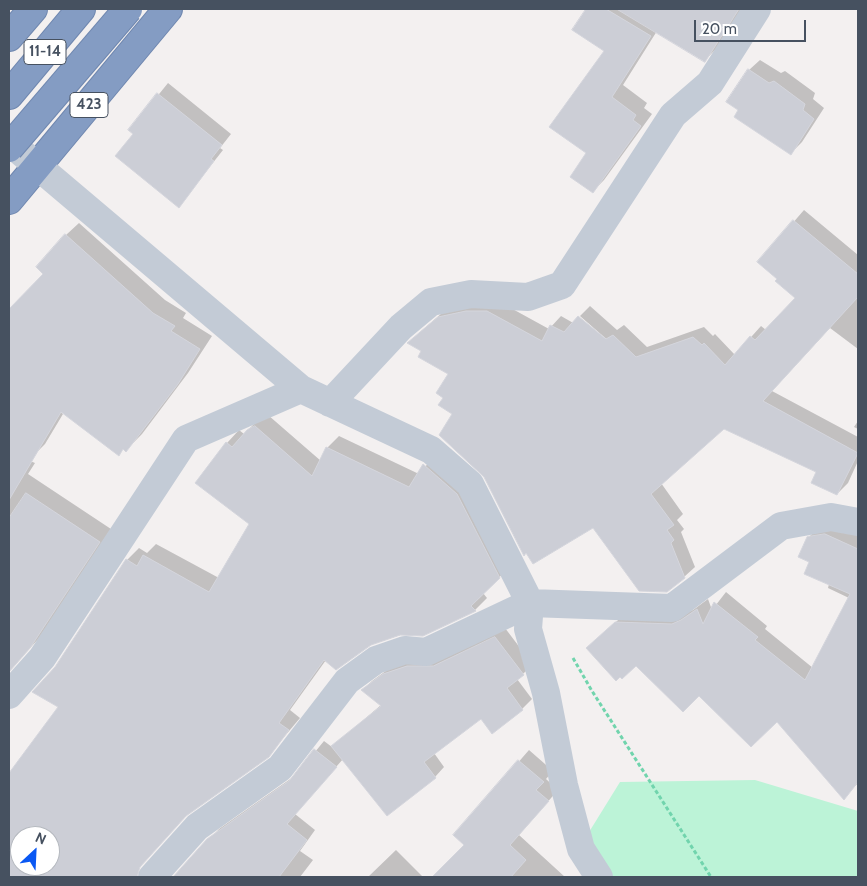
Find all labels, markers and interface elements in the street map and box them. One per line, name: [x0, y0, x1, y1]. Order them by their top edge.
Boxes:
scale bar: [697, 10, 810, 42]
text: 20 m: [702, 20, 737, 38]
road number: 11-14: [24, 40, 66, 64]
road number: 423: [70, 92, 108, 118]
north arrow: [10, 826, 60, 876]
text: N: [33, 828, 49, 849]

